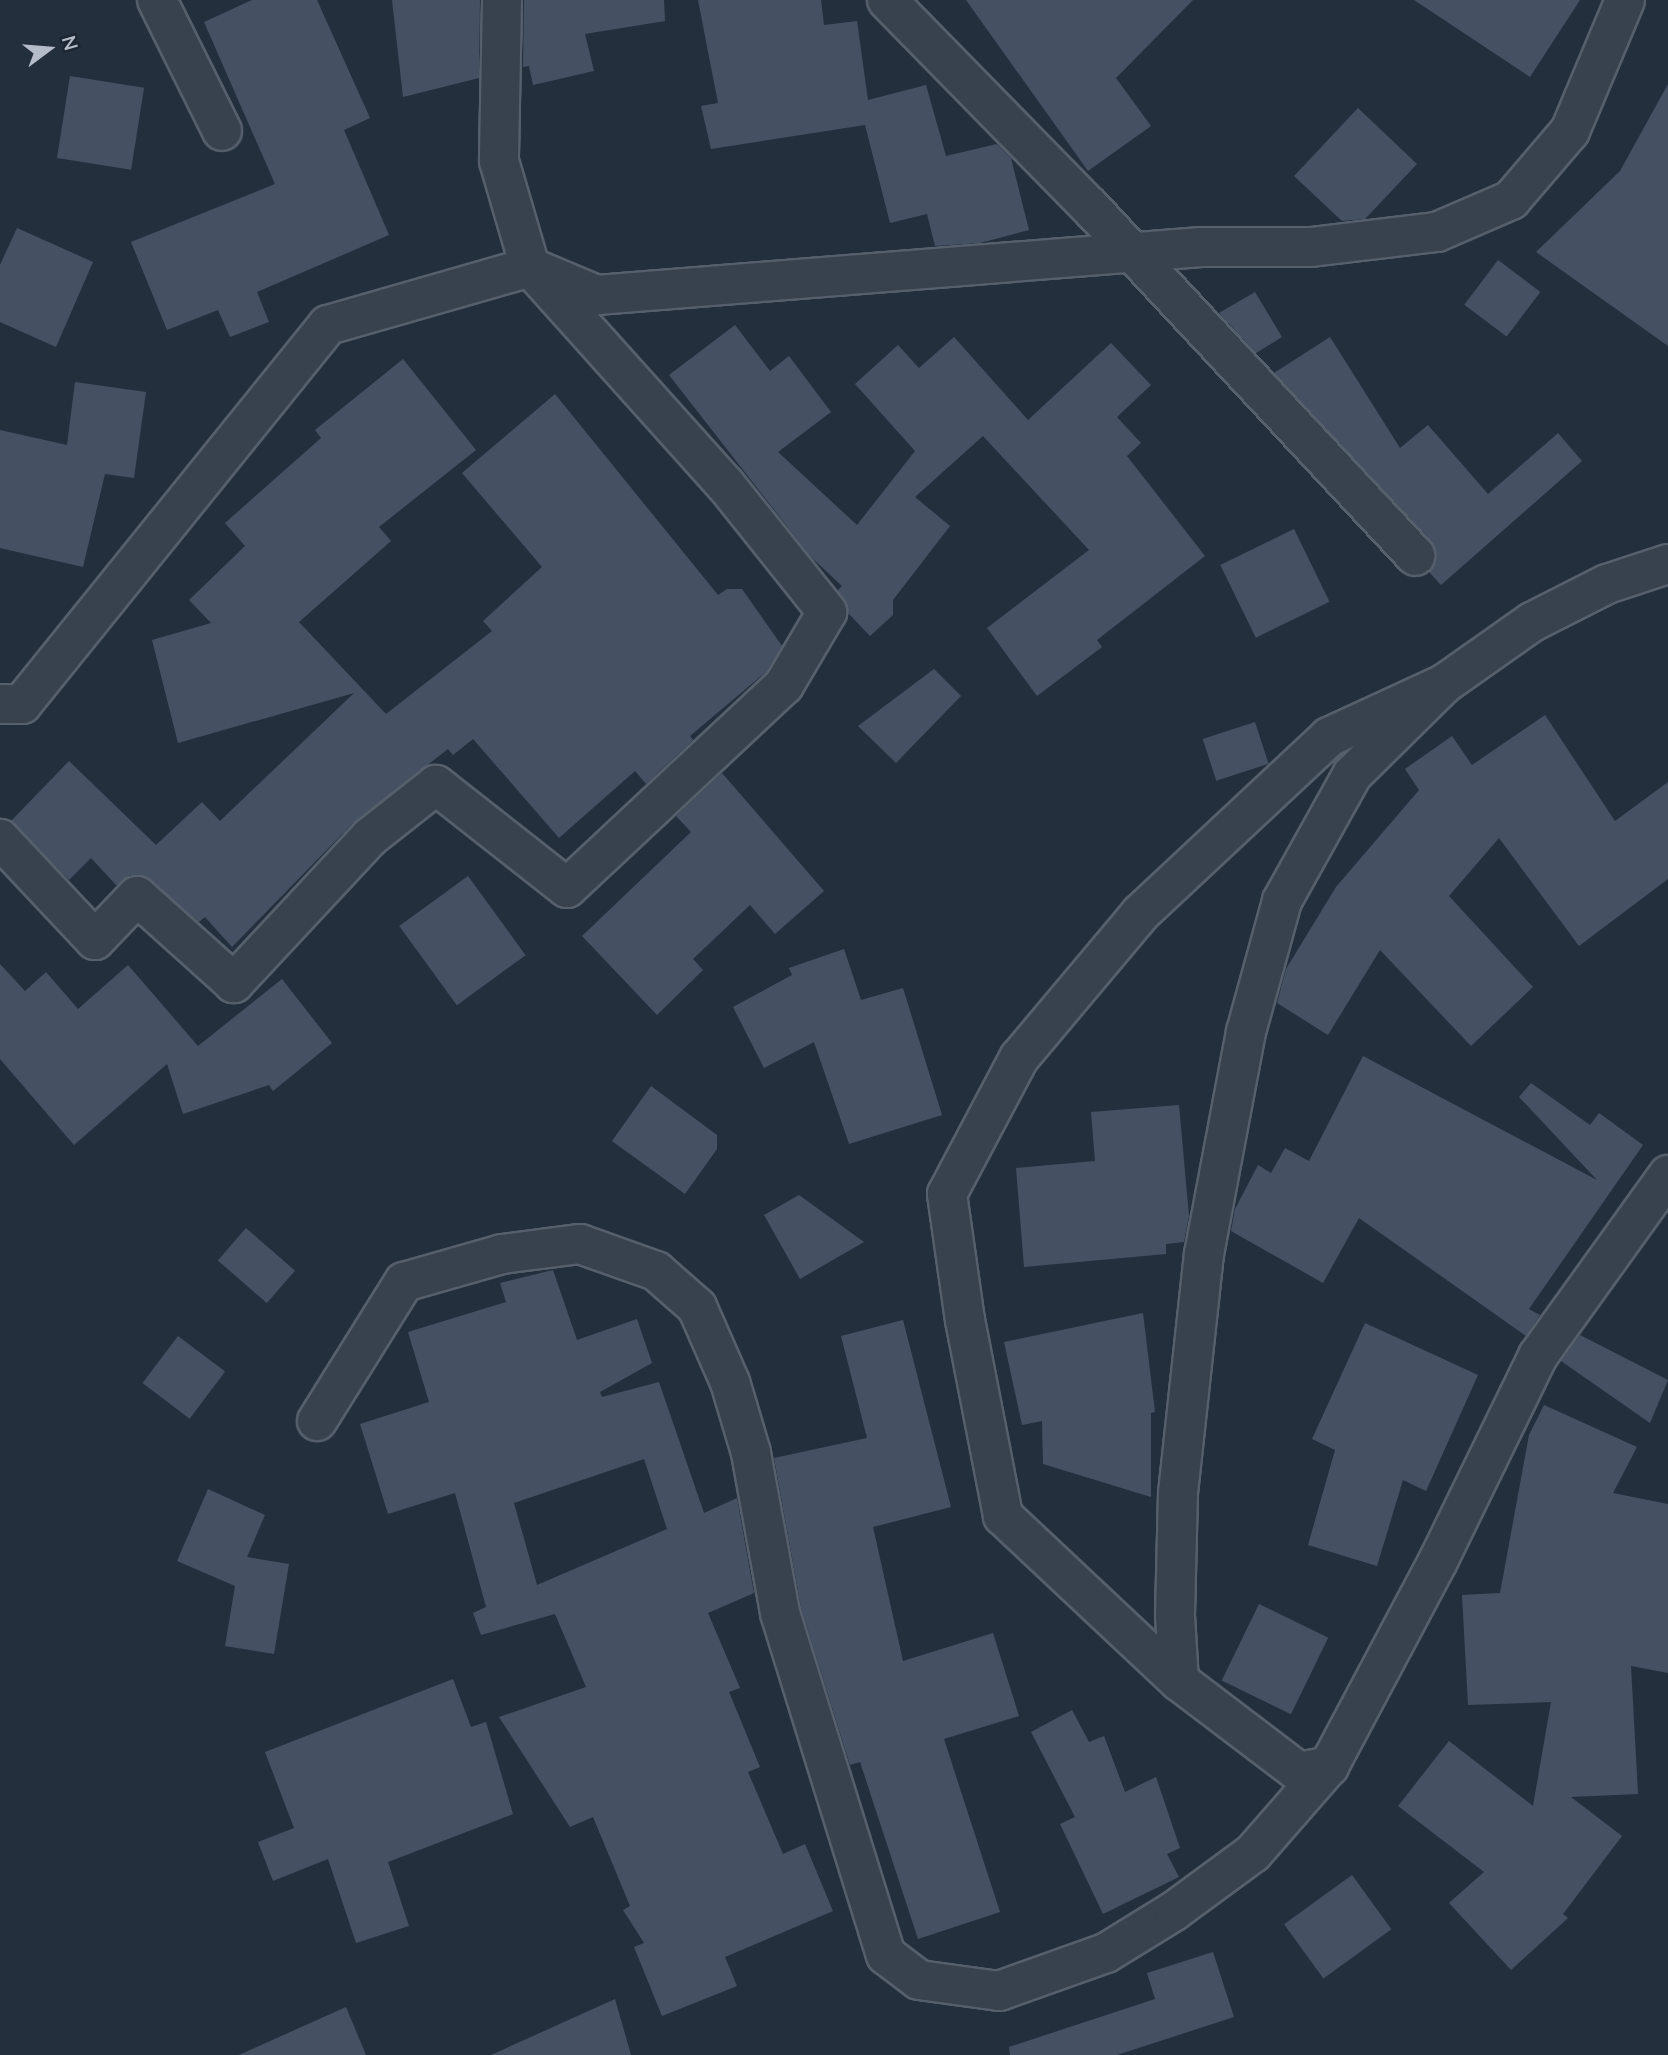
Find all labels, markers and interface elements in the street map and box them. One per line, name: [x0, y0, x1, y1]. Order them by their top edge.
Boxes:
north arrow: [14, 14, 84, 84]
text: N: [55, 33, 84, 54]

